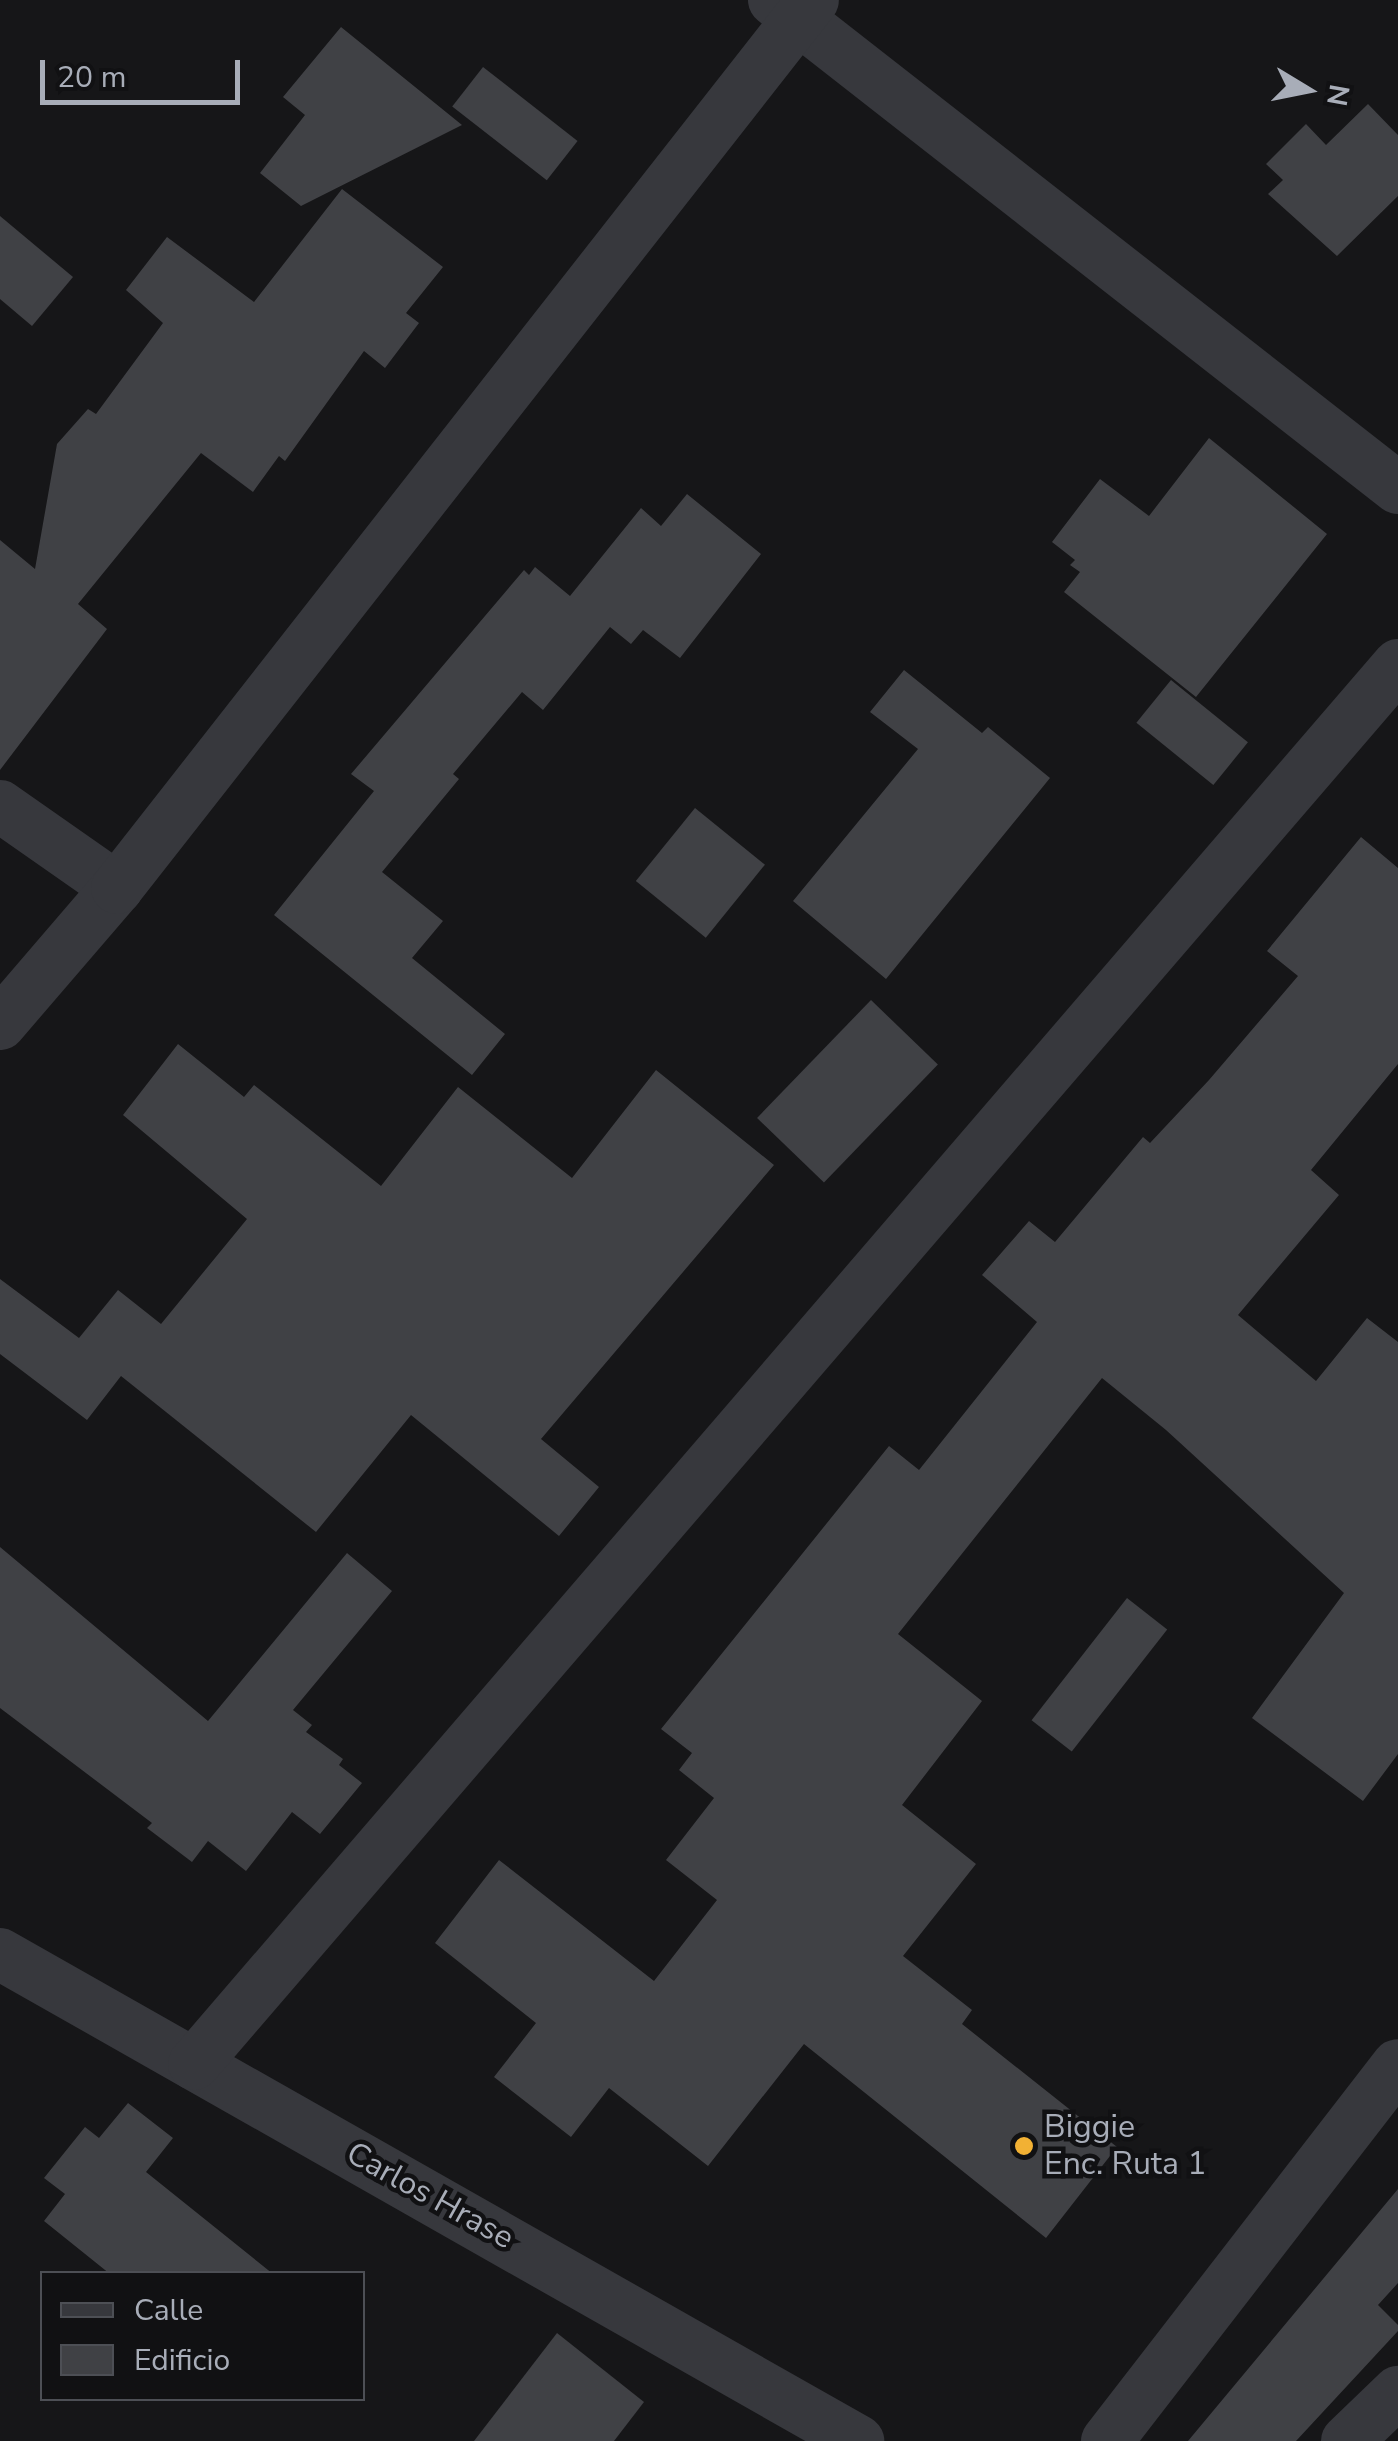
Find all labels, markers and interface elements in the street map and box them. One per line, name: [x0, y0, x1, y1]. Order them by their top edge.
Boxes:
scale bar: [45, 40, 245, 102]
north arrow: [1258, 40, 1358, 140]
text: 20 m: [57, 57, 126, 98]
text: N: [1317, 82, 1358, 109]
place label: Biggie Enc. Ruta 1: [1044, 2109, 1206, 2184]
street label: Carlos Hrase: [340, 2134, 520, 2258]
marker: Biggie Enc. Ruta 1: [1013, 2135, 1035, 2157]
legend: [40, 2271, 365, 2401]
text: Calle: [134, 2290, 203, 2331]
text: Edificio: [134, 2340, 230, 2381]

